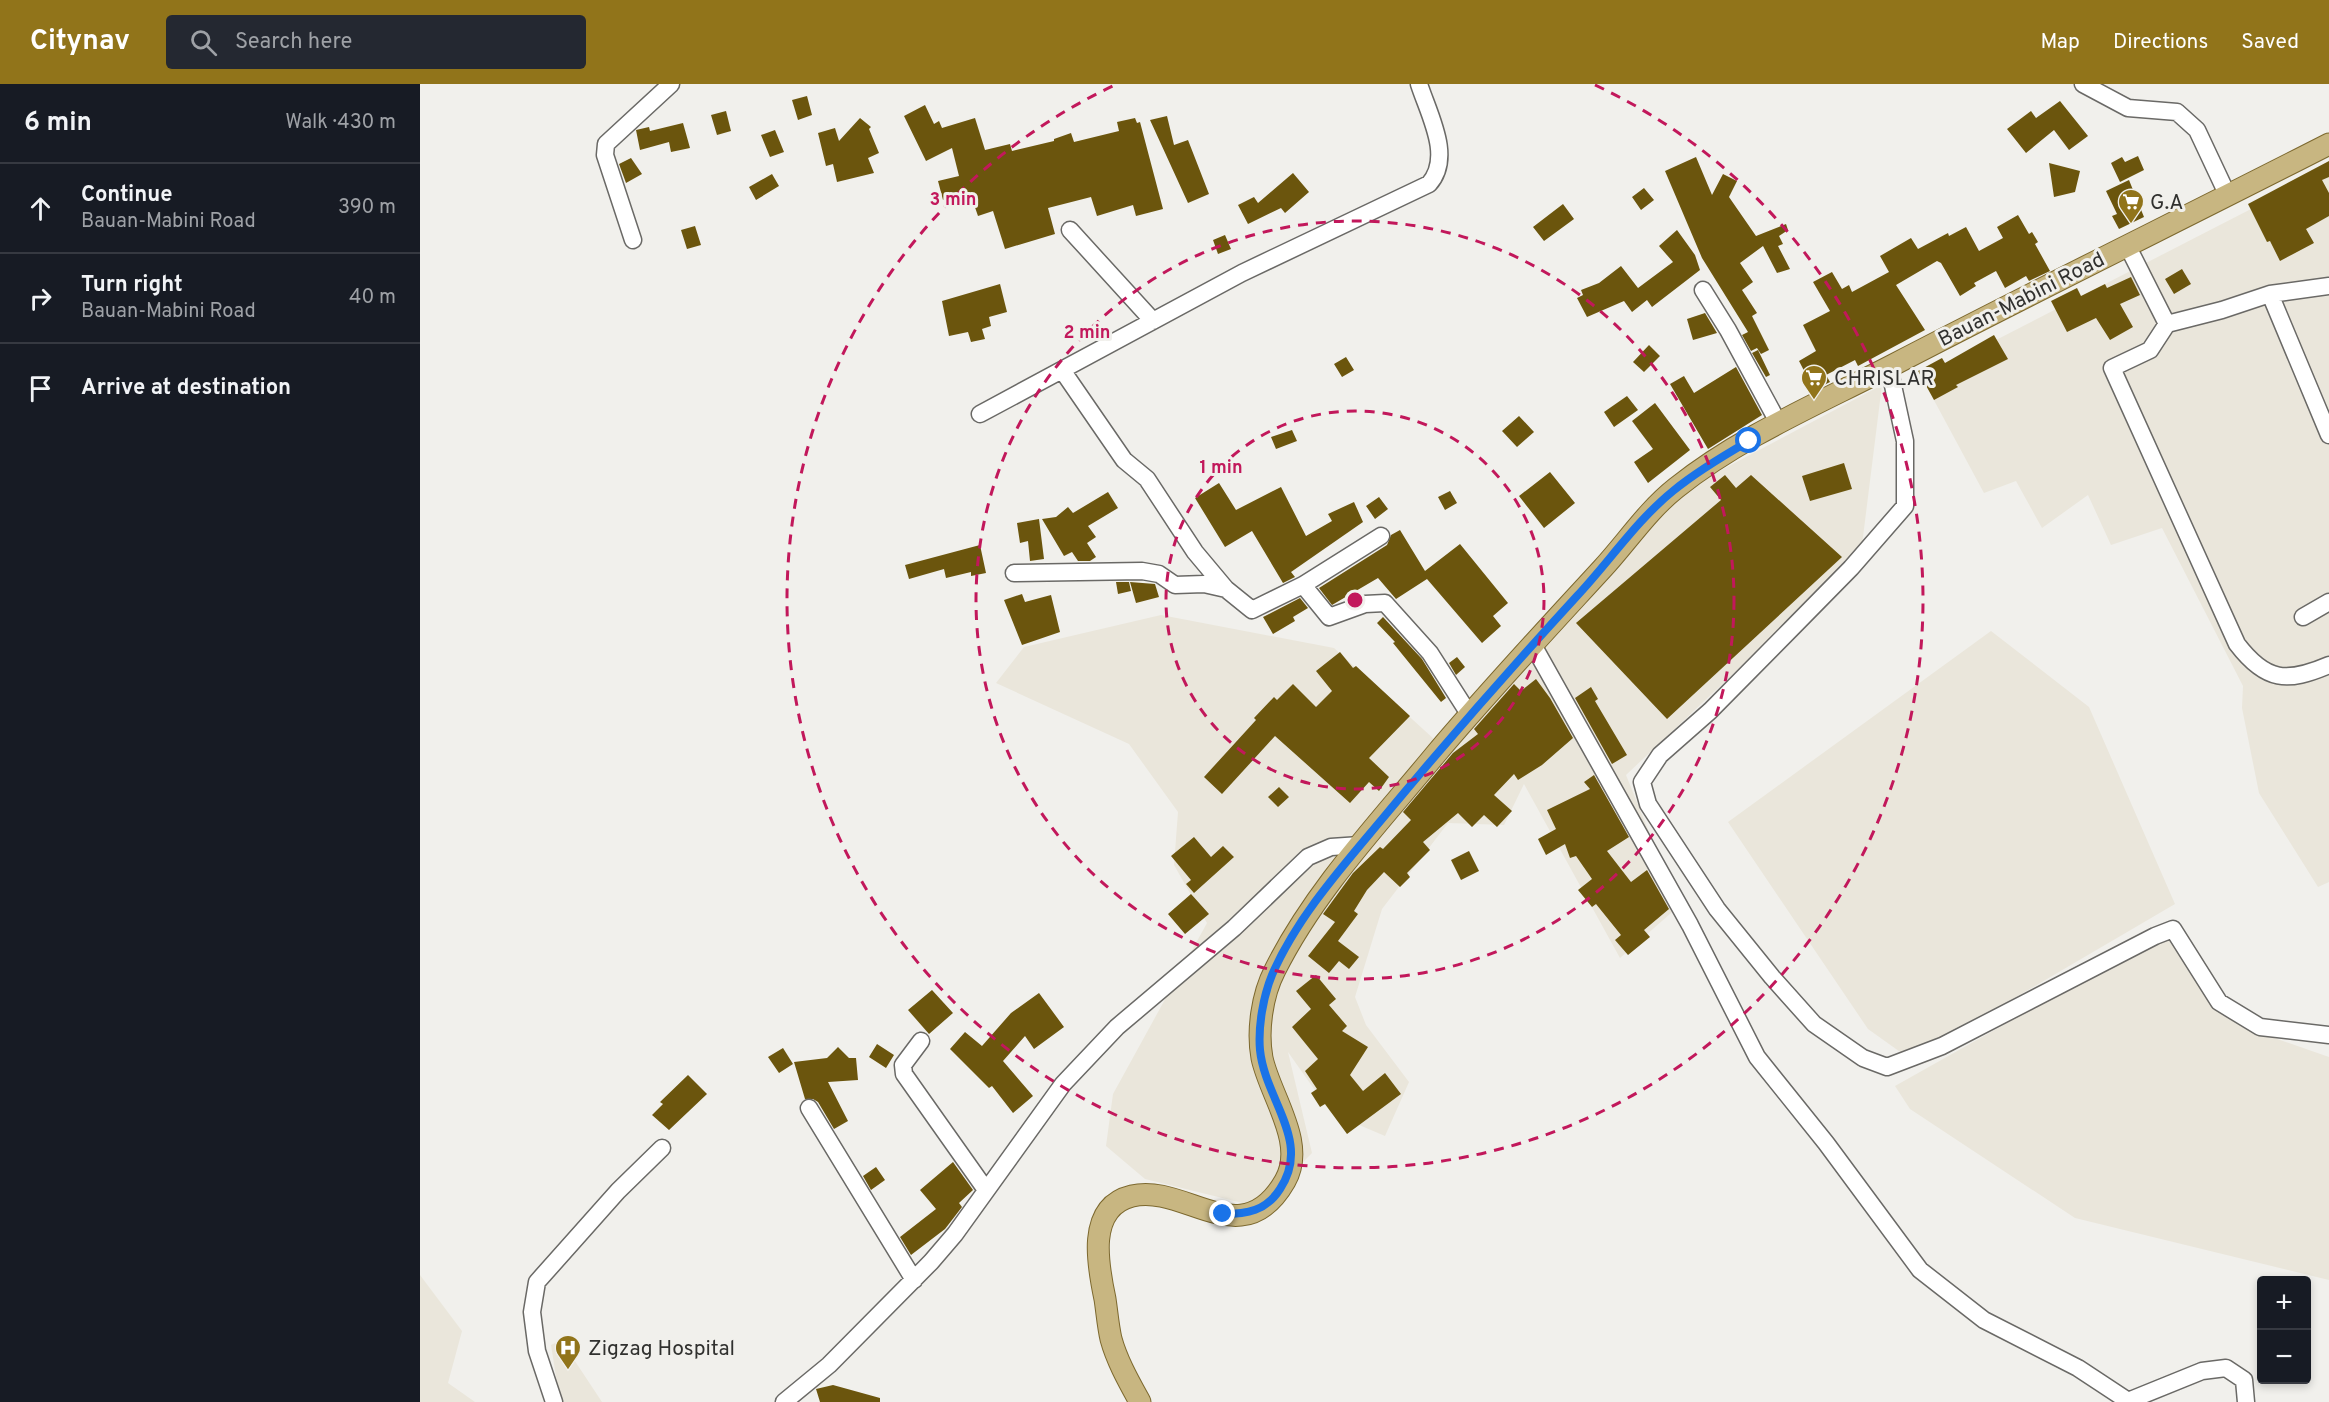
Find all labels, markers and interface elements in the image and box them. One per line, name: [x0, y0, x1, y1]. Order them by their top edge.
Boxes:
search box: [166, 15, 586, 69]
text: Citynav: [30, 24, 130, 60]
icon: search: [187, 26, 220, 59]
text: Search here: [235, 29, 352, 56]
text: Map: [2040, 29, 2080, 56]
text: Directions: [2113, 29, 2208, 56]
text: Saved: [2241, 29, 2299, 56]
text: 6 min: [24, 107, 92, 140]
text: Walk · 430 m: [285, 110, 396, 136]
text: Continue: [81, 182, 172, 209]
supermarket icon: G.A: [2116, 187, 2146, 225]
text: 3 min: [930, 189, 976, 212]
place label: G.A: [2150, 190, 2183, 217]
icon: ahead: [24, 192, 57, 225]
text: 390 m: [338, 195, 396, 221]
text: Bauan-Mabini Road: [81, 209, 256, 235]
street label: Bauan-Mabini Road: [1934, 247, 2110, 354]
text: Turn right: [81, 272, 183, 299]
icon: right: [24, 282, 57, 315]
text: 40 m: [349, 285, 396, 311]
text: Bauan-Mabini Road: [81, 299, 256, 325]
text: 2 min: [1063, 322, 1111, 345]
supermarket icon: CHRISLAR: [1799, 363, 1829, 401]
place label: CHRISLAR: [1834, 366, 1934, 393]
icon: arrive: [24, 372, 57, 405]
text: Arrive at destination: [81, 375, 291, 402]
route start: [1735, 427, 1761, 453]
text: 1 min: [1199, 457, 1243, 480]
centre of rings: [1345, 590, 1365, 610]
route end: [1209, 1200, 1235, 1226]
map controls: [2257, 1276, 2311, 1384]
button: +: [2257, 1276, 2311, 1330]
button: −: [2257, 1330, 2311, 1384]
hospital icon: Zigzag Hospital: [553, 1333, 583, 1371]
place label: Zigzag Hospital: [588, 1336, 735, 1363]

